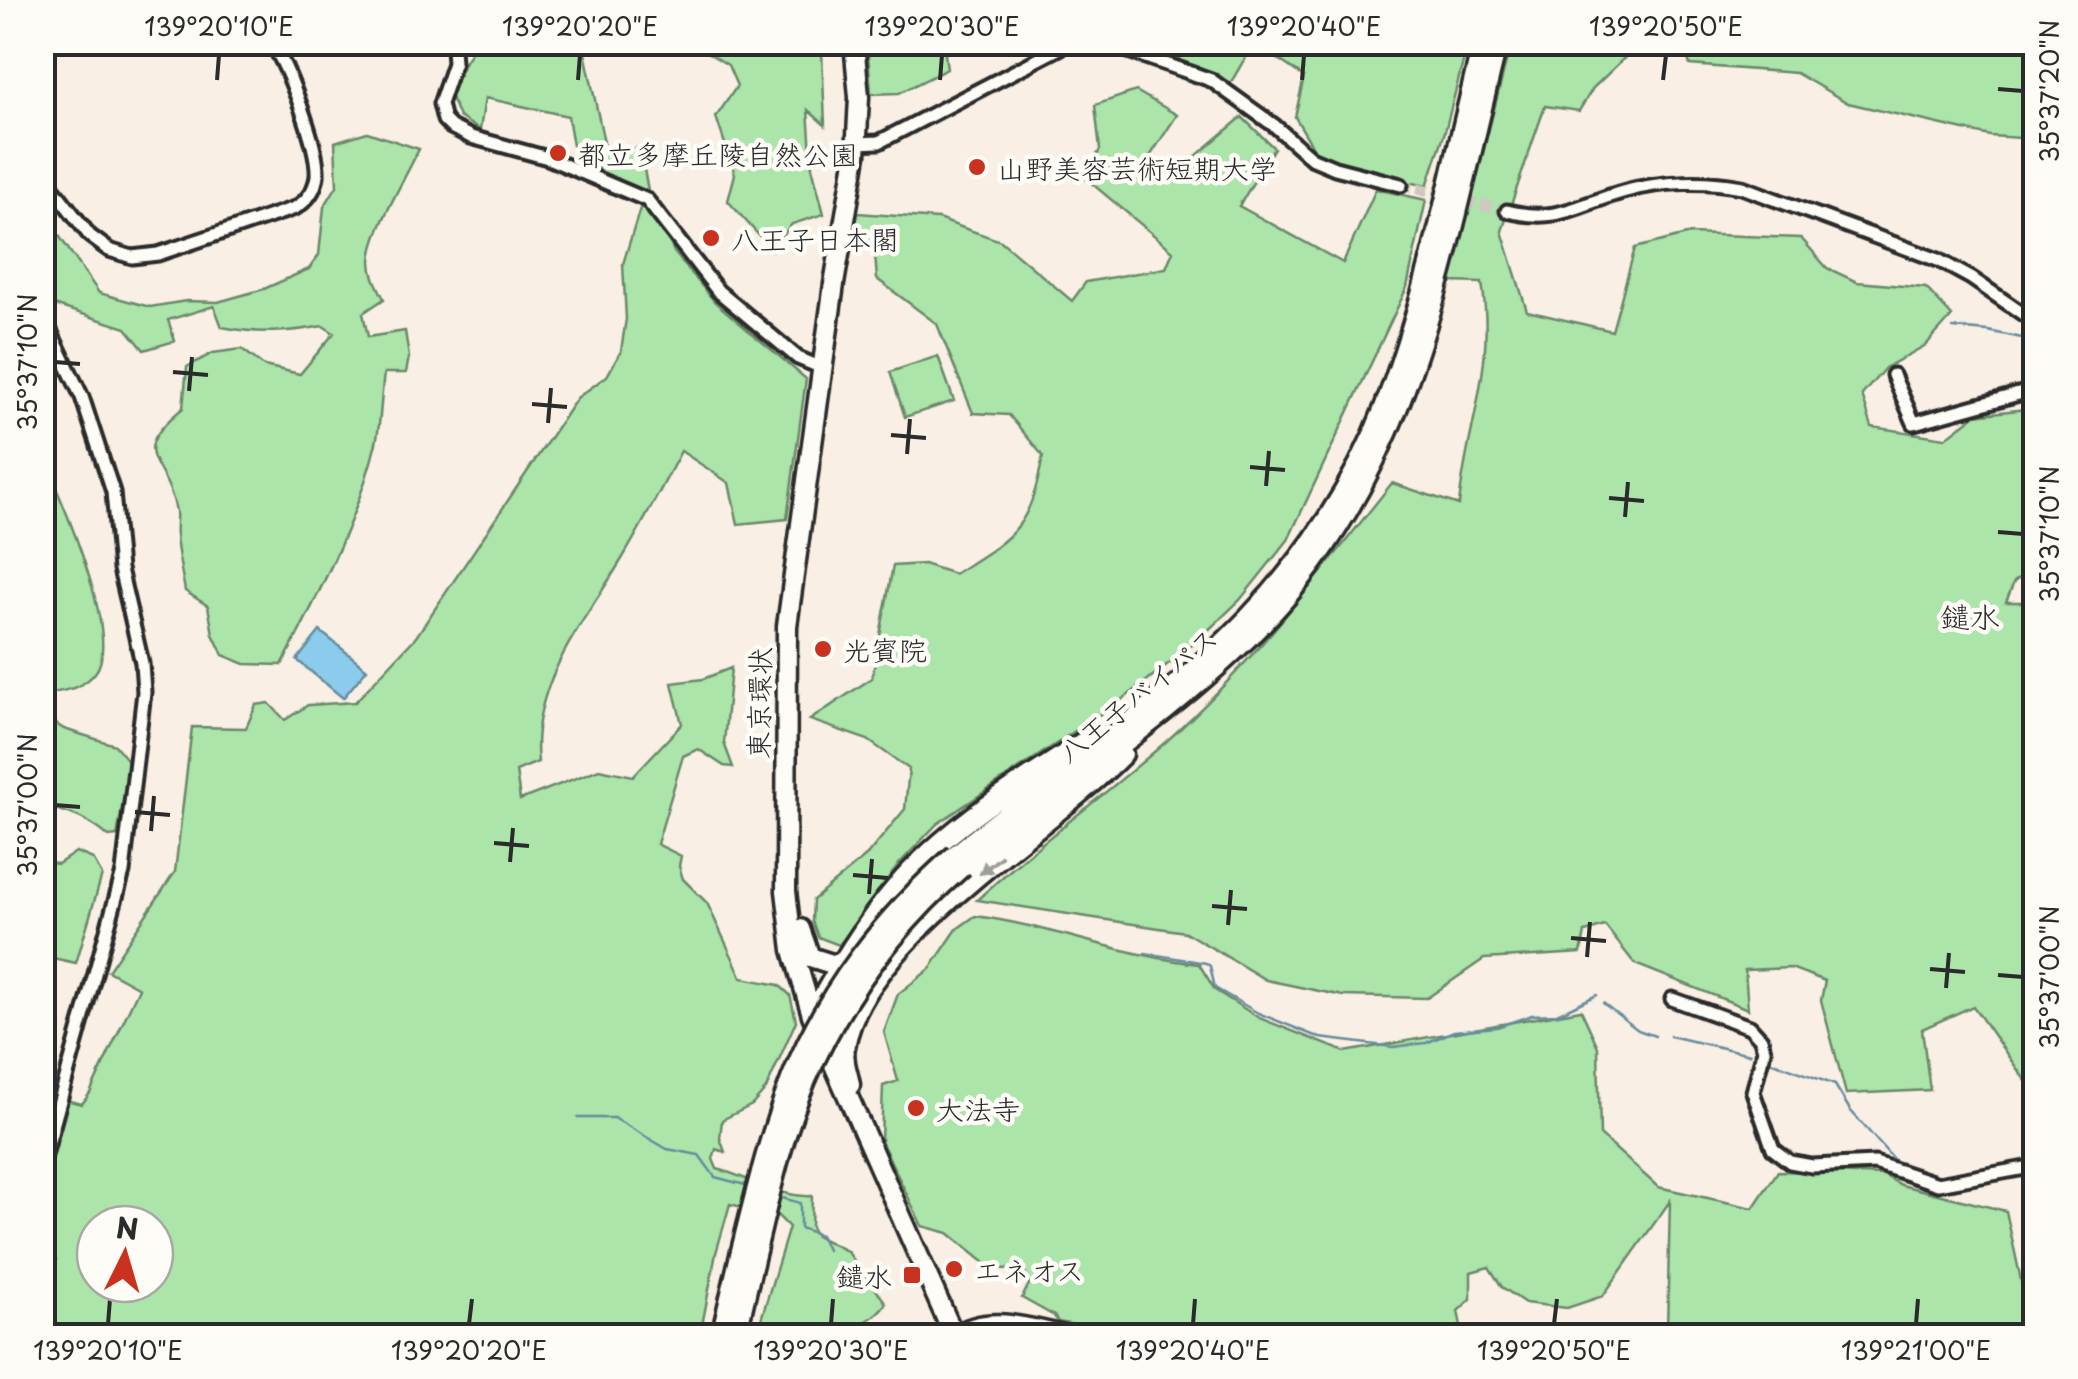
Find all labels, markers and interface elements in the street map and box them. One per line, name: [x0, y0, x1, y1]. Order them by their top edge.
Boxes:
text: 139°20'10"E: [144, 7, 294, 45]
text: 139°20'20"E: [502, 7, 658, 45]
text: 139°20'30"E: [865, 7, 1019, 45]
text: 139°20'40"E: [1227, 7, 1381, 45]
text: 139°20'50"E: [1589, 7, 1743, 45]
text: 35°37'20"N: [2030, 19, 2068, 163]
place label: 都立多摩丘陵自然公園: [578, 132, 858, 175]
marker: 都立多摩丘陵自然公園: [547, 142, 569, 164]
place label: 山野美容芸術短期大学: [997, 146, 1277, 189]
marker: 山野美容芸術短期大学: [966, 156, 988, 178]
place label: 八王子日本閣: [731, 217, 899, 260]
marker: 八王子日本閣: [700, 227, 722, 249]
text: 35°37'10"N: [8, 293, 46, 431]
text: 35°37'10"N: [2030, 465, 2068, 603]
district label: 鑓水: [1940, 593, 2000, 638]
street label: 八王子バイパス: [1048, 616, 1226, 772]
place label: 光賓院: [843, 628, 927, 671]
marker: 光賓院: [812, 638, 834, 660]
street label: 東京環状: [736, 647, 780, 759]
text: 35°37'00"N: [8, 733, 46, 877]
one-way arrow: [979, 854, 1004, 875]
text: 35°37'00"N: [2030, 905, 2068, 1049]
place label: 大法寺: [936, 1087, 1020, 1130]
marker: 大法寺: [905, 1097, 927, 1119]
north arrow: [75, 1204, 175, 1304]
text: N: [114, 1205, 140, 1250]
place label: エネオス: [974, 1248, 1084, 1291]
place label: 鑓水: [836, 1254, 892, 1297]
marker: エネオス: [943, 1258, 965, 1280]
marker: 鑓水: [901, 1264, 923, 1286]
text: 139°20'10"E: [33, 1331, 183, 1369]
text: 139°20'20"E: [391, 1331, 547, 1369]
text: 139°20'30"E: [754, 1331, 908, 1369]
text: 139°20'40"E: [1116, 1331, 1270, 1369]
text: 139°20'50"E: [1477, 1331, 1631, 1369]
text: 139°21'00"E: [1841, 1331, 1991, 1369]

